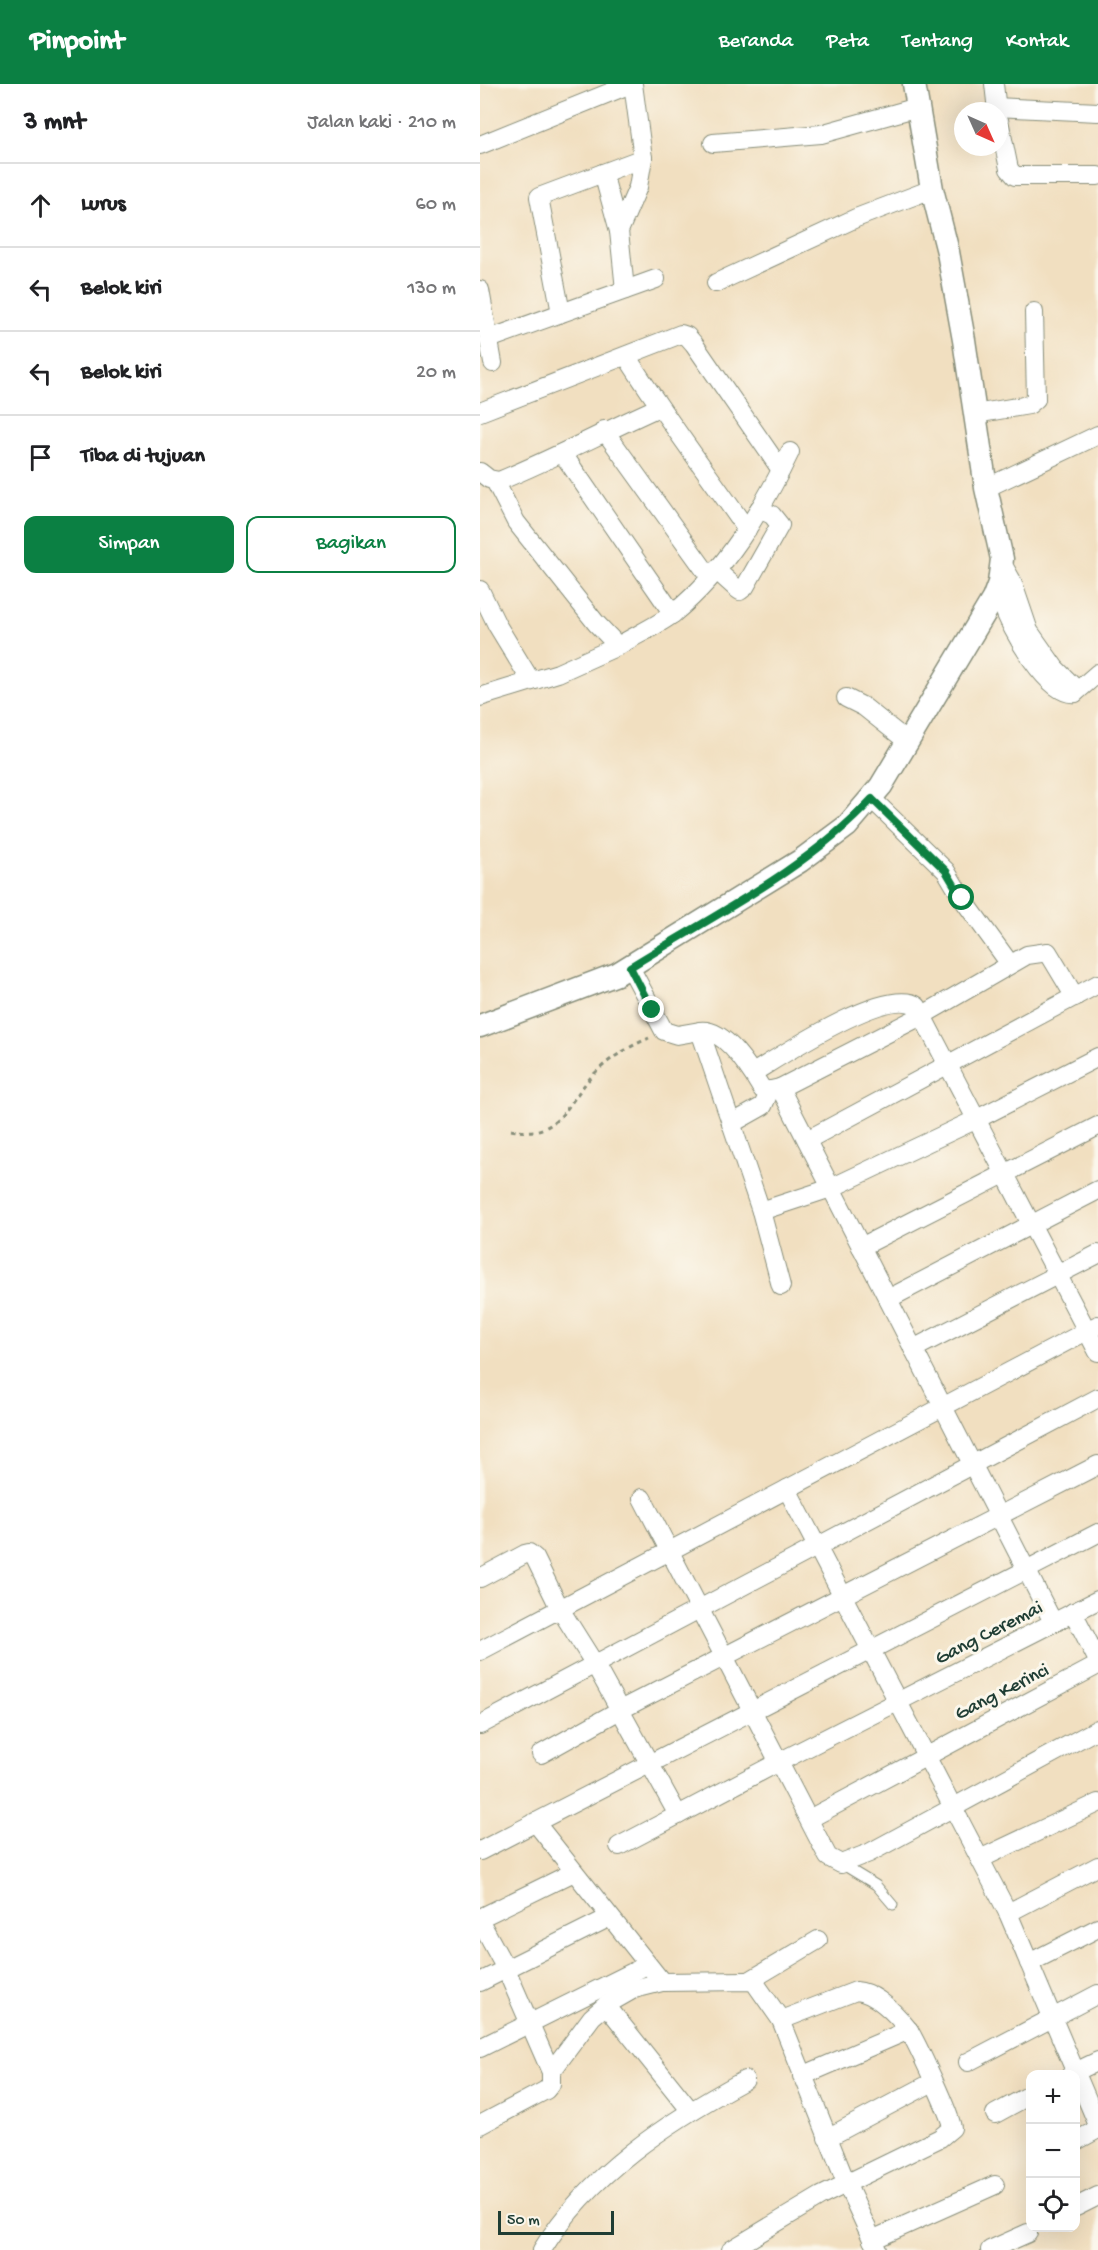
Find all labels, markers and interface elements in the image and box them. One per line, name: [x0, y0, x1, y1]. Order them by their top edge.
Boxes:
text: Pinpoint: [30, 26, 124, 59]
text: Beranda: [719, 30, 793, 55]
text: Peta: [826, 30, 869, 55]
text: Tentang: [902, 30, 973, 55]
text: Kontak: [1006, 30, 1068, 55]
north arrow: [954, 102, 1008, 156]
text: 3 mnt: [24, 108, 85, 139]
text: Jalan kaki · 210 m: [307, 112, 456, 135]
icon: ahead: [24, 189, 57, 222]
text: Lurus: [81, 192, 126, 218]
text: 60 m: [416, 194, 456, 217]
icon: left: [24, 273, 57, 306]
text: Belok kiri: [81, 276, 162, 302]
text: 130 m: [407, 278, 456, 301]
icon: left: [24, 357, 57, 390]
text: Belok kiri: [81, 360, 162, 386]
text: 20 m: [416, 362, 456, 385]
icon: arrive: [24, 441, 57, 474]
text: Tiba di tujuan: [81, 444, 205, 470]
button: Simpan: [24, 516, 234, 573]
button: Bagikan: [246, 516, 456, 573]
route start: [948, 884, 974, 910]
route end: [638, 996, 664, 1022]
street label: Gang Ceremai: [932, 1597, 1047, 1671]
street label: Gang Kerinci: [952, 1660, 1054, 1727]
map controls: [1026, 2070, 1080, 2232]
button: +: [1026, 2070, 1080, 2124]
button: −: [1026, 2124, 1080, 2178]
button: locate: [1026, 2178, 1080, 2232]
scale bar: [498, 2208, 614, 2236]
text: 50 m: [507, 2212, 540, 2231]

